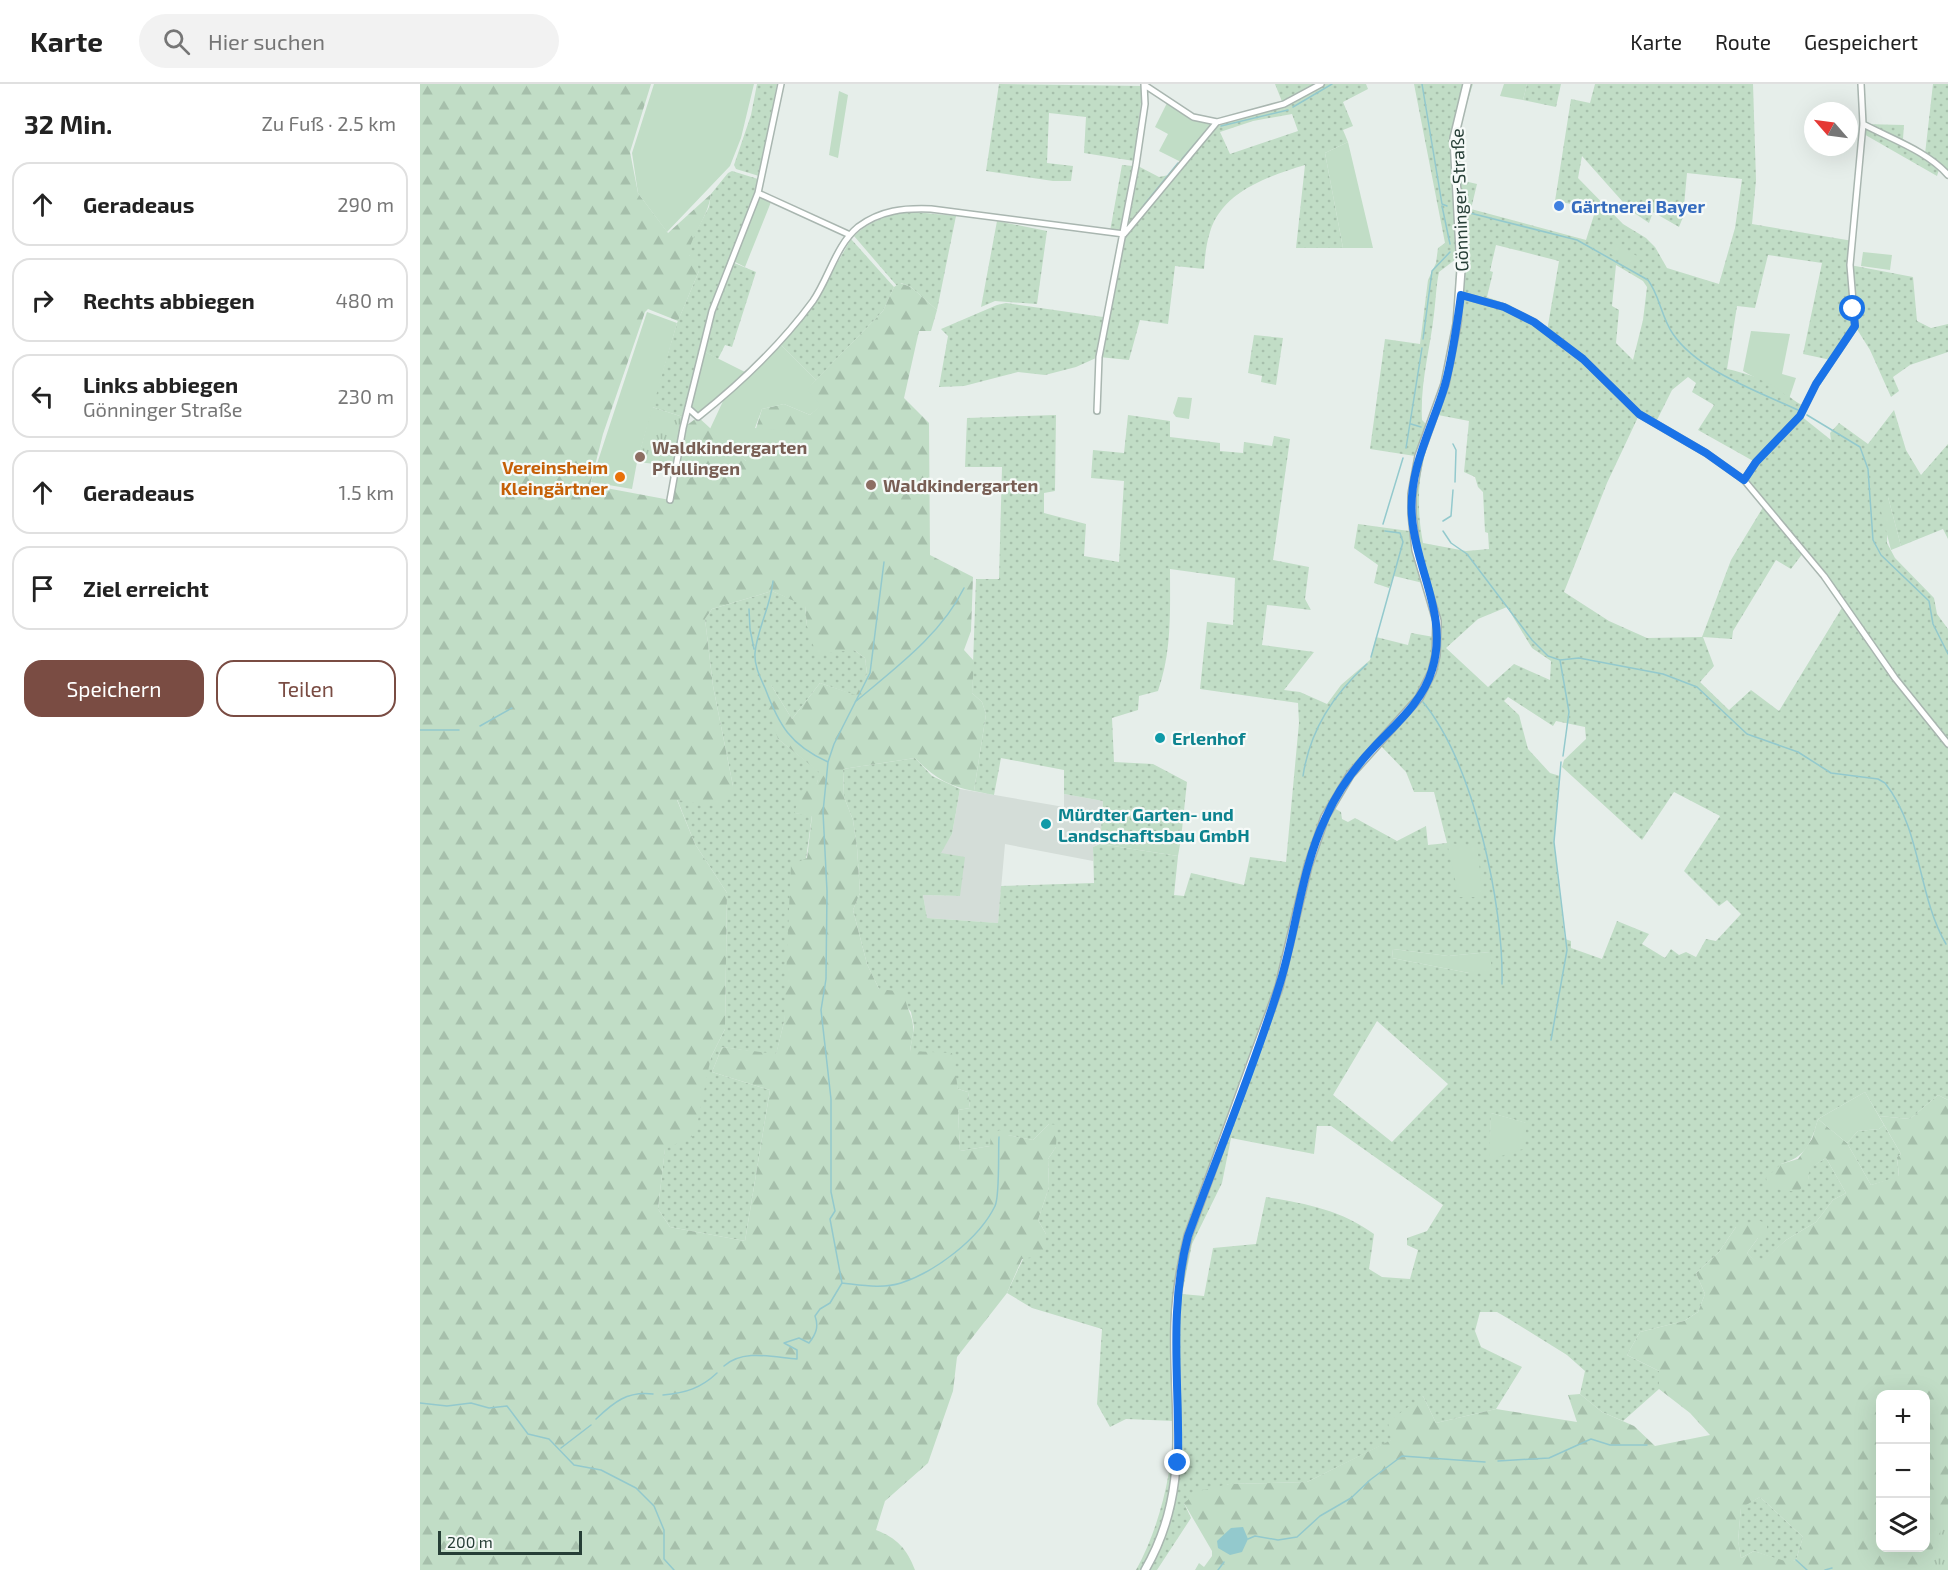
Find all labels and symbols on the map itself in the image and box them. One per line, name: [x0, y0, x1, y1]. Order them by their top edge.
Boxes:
north arrow: [1804, 102, 1858, 156]
street label: Gönninger Straße: [1446, 128, 1472, 272]
place label: Gärtnerei Bayer: [1571, 195, 1705, 217]
marker: Gärtnerei Bayer: [1552, 199, 1566, 213]
route start: [1839, 295, 1865, 321]
place label: Waldkindergarten Pfullingen: [652, 436, 807, 479]
marker: Waldkindergarten Pfullingen: [633, 450, 647, 464]
place label: Vereinsheim Kleingärtner: [500, 456, 608, 499]
marker: Vereinsheim Kleingärtner: [613, 470, 627, 484]
place label: Waldkindergarten: [883, 474, 1038, 496]
marker: Waldkindergarten: [864, 478, 878, 492]
place label: Erlenhof: [1172, 727, 1246, 749]
marker: Erlenhof: [1153, 731, 1167, 745]
place label: Mürdter Garten- und Landschaftsbau GmbH: [1058, 803, 1250, 846]
marker: Mürdter Garten- und Landschaftsbau GmbH: [1039, 817, 1053, 831]
route end: [1164, 1449, 1190, 1475]
scale bar: [438, 1528, 582, 1556]

